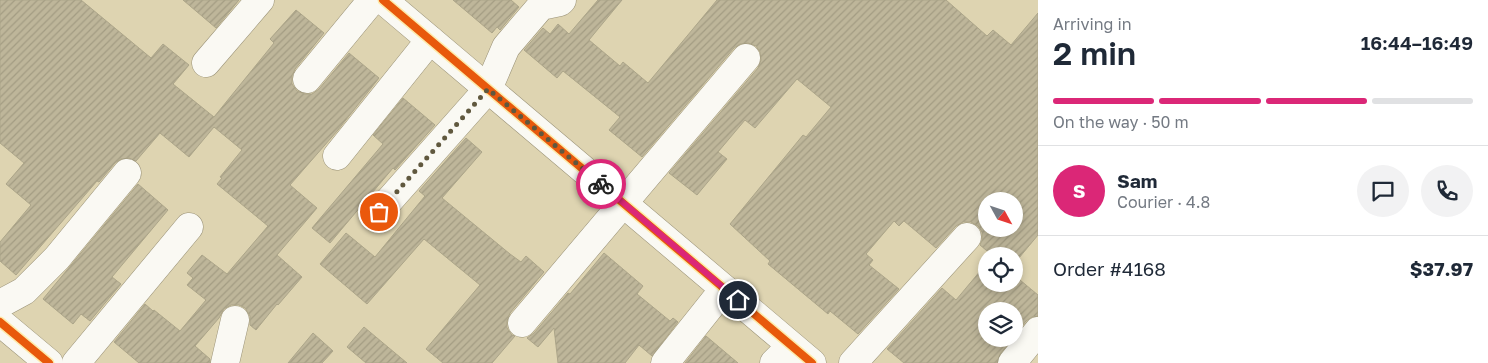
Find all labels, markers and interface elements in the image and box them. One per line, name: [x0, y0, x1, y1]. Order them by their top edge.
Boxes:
text: Arriving in: [1053, 14, 1132, 34]
text: 16:44–16:49: [1361, 31, 1473, 54]
text: 2 min: [1053, 34, 1136, 72]
text: On the way · 50 m: [1053, 112, 1189, 132]
courier: [576, 159, 626, 209]
button: chat: [1357, 165, 1409, 217]
button: phone: [1421, 165, 1473, 217]
text: Sam: [1117, 169, 1157, 192]
icon: bike: [587, 170, 615, 198]
text: S: [1073, 179, 1085, 202]
pin: [358, 191, 400, 233]
north arrow: [978, 192, 1022, 238]
map controls: [978, 192, 1023, 347]
text: Courier · 4.8: [1117, 192, 1210, 212]
icon: bag: [365, 198, 393, 226]
button: locate: [978, 247, 1023, 292]
text: Order #4168: [1053, 257, 1166, 280]
text: $37.97: [1410, 257, 1473, 280]
pin: [717, 279, 759, 321]
icon: home: [724, 286, 752, 314]
button: layers: [978, 302, 1023, 347]

